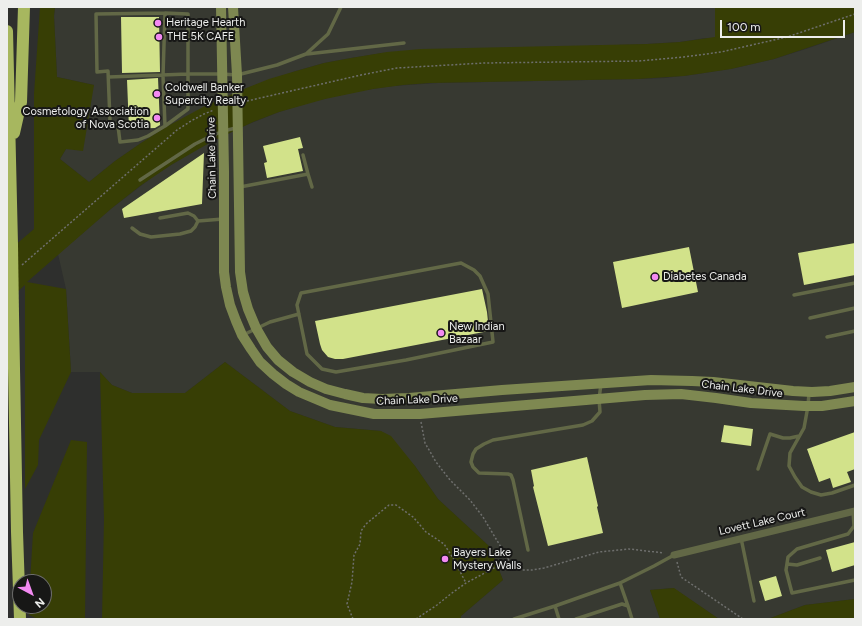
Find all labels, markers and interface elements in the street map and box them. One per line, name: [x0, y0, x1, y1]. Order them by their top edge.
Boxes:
scale bar: [722, 12, 847, 38]
place label: Heritage Hearth: [166, 16, 245, 30]
marker: Heritage Hearth: [153, 18, 163, 28]
text: 100 m: [727, 20, 761, 34]
place label: THE 5K CAFE: [167, 30, 234, 44]
marker: THE 5K CAFE: [154, 32, 164, 42]
place label: Coldwell Banker Supercity Realty: [165, 81, 246, 107]
marker: Coldwell Banker Supercity Realty: [152, 89, 162, 99]
place label: Cosmetology Association of Nova Scotia: [23, 105, 149, 131]
marker: Cosmetology Association of Nova Scotia: [152, 113, 162, 123]
street label: Chain Lake Drive: [205, 117, 219, 199]
place label: Diabetes Canada: [663, 270, 747, 284]
marker: Diabetes Canada: [650, 272, 660, 282]
place label: New Indian Bazaar: [449, 320, 505, 346]
marker: New Indian Bazaar: [436, 328, 446, 338]
street label: Chain Lake Drive: [701, 377, 783, 401]
street label: Chain Lake Drive: [376, 392, 458, 408]
street label: Lovett Lake Court: [718, 506, 806, 538]
place label: Bayers Lake Mystery Walls: [453, 546, 521, 572]
marker: Bayers Lake Mystery Walls: [440, 554, 450, 564]
north arrow: [12, 574, 52, 614]
text: N: [32, 595, 47, 610]

